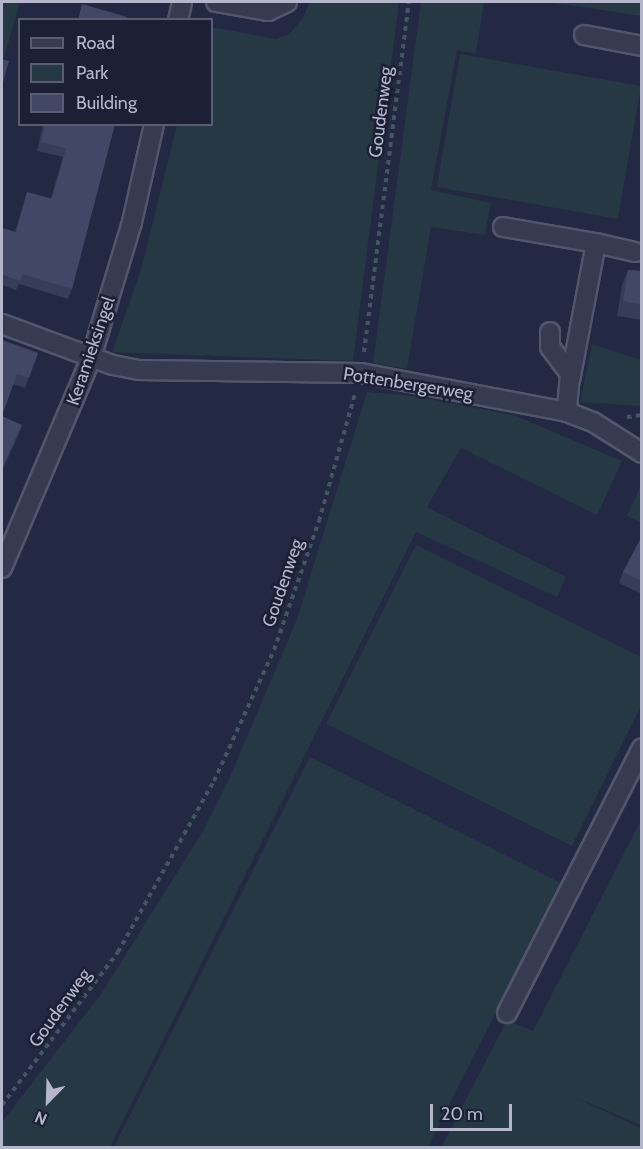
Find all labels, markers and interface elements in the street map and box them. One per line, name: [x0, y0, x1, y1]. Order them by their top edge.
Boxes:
legend: [18, 18, 213, 126]
text: Road: [76, 32, 115, 54]
text: Park: [76, 62, 108, 84]
street label: Goudenweg: [365, 65, 397, 159]
text: Building: [76, 92, 137, 114]
street label: Keramieksingel: [62, 294, 120, 408]
street label: Pottenbergerweg: [342, 363, 474, 405]
street label: Goudenweg: [258, 536, 308, 630]
street label: Goudenweg: [24, 965, 96, 1051]
north arrow: [18, 1071, 78, 1131]
scale bar: [433, 1092, 516, 1130]
text: 20 m: [441, 1103, 483, 1125]
text: N: [32, 1107, 50, 1129]

